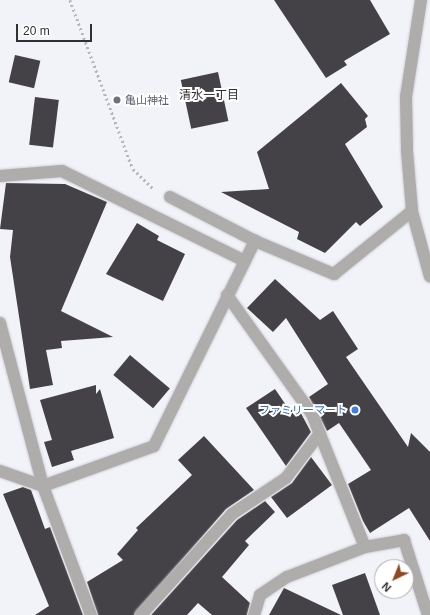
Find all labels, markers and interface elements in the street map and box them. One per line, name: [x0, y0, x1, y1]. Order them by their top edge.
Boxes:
scale bar: [18, 16, 94, 42]
text: 20 m: [23, 24, 50, 38]
district label: 清水一丁目: [179, 89, 239, 103]
place label: 亀山神社: [125, 93, 169, 107]
marker: 亀山神社: [112, 95, 122, 105]
place label: ファミリーマート: [259, 403, 347, 417]
marker: ファミリーマート: [350, 405, 360, 415]
north arrow: [374, 559, 414, 599]
text: N: [380, 580, 394, 594]

